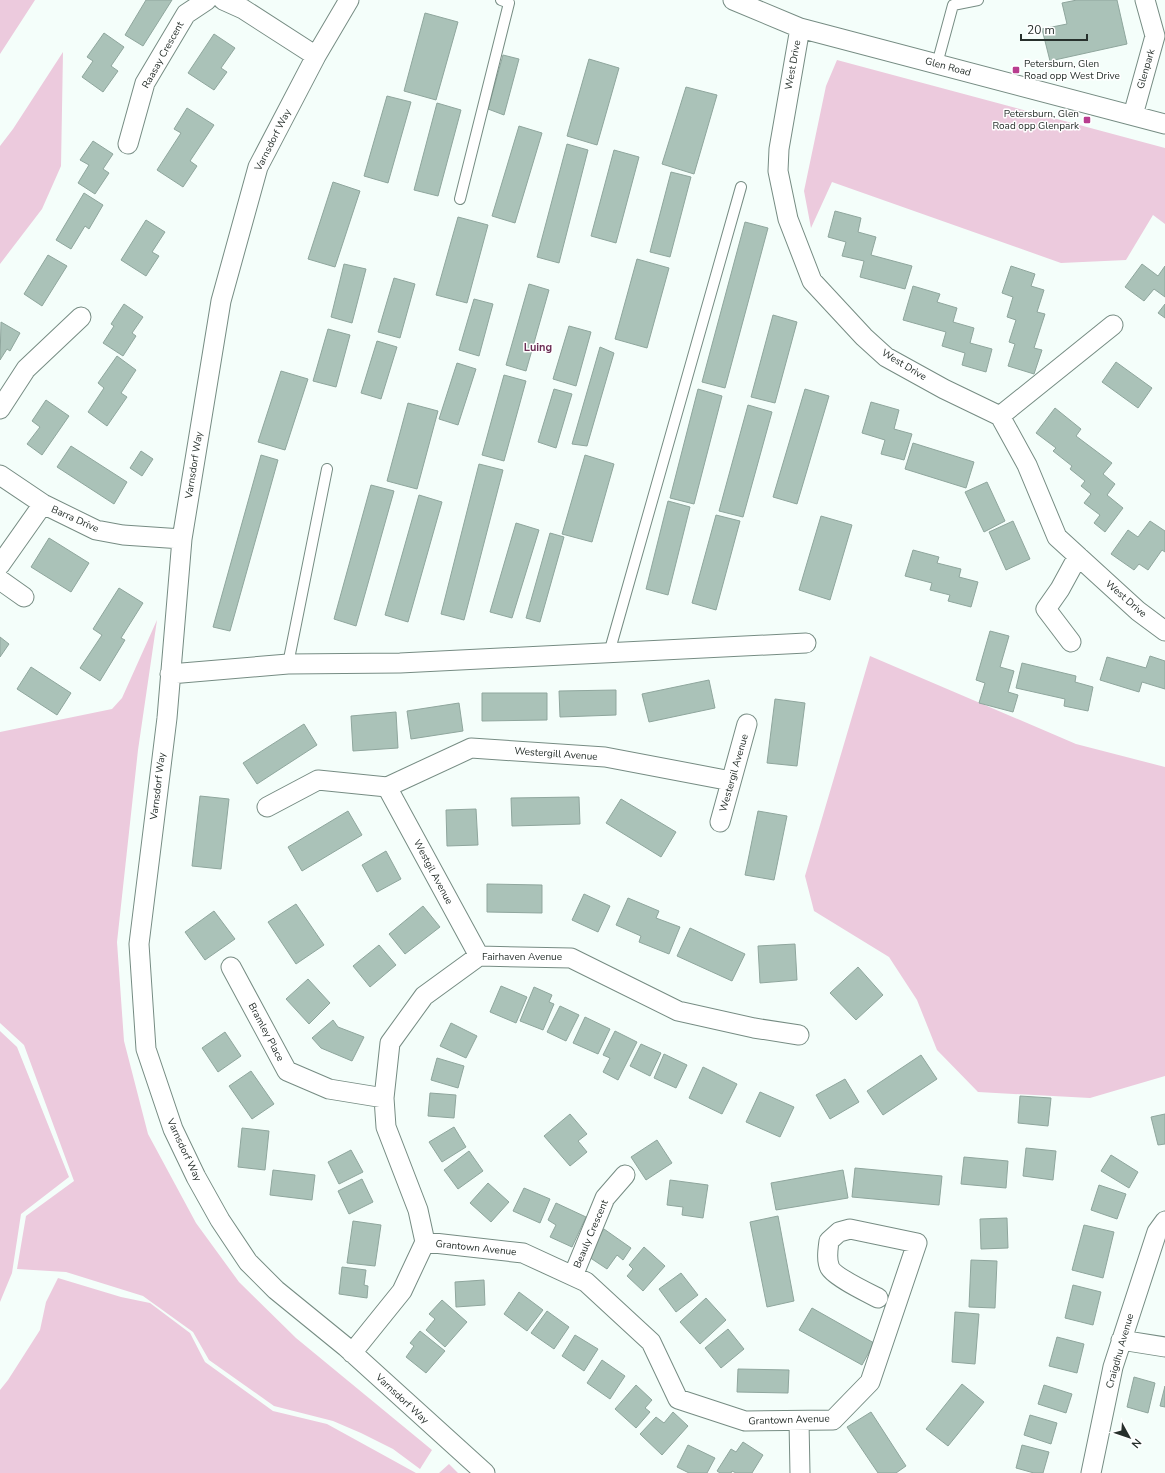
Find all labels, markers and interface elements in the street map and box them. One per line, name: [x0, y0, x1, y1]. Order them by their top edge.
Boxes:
scale bar: [1021, 16, 1087, 42]
street label: Raasay Crescent: [139, 19, 187, 91]
text: 20 m: [1027, 22, 1055, 38]
street label: West Drive: [782, 39, 804, 91]
street label: Glenpark: [1134, 46, 1159, 91]
street label: Glen Road: [923, 54, 973, 80]
place label: Petersburn, Glen Road opp West Drive: [1024, 57, 1120, 83]
marker: Petersburn, Glen Road opp West Drive: [1011, 65, 1021, 75]
street label: Varnsdorf Way: [251, 106, 295, 174]
place label: Petersburn, Glen Road opp Glenpark: [992, 107, 1080, 133]
marker: Petersburn, Glen Road opp Glenpark: [1082, 115, 1092, 125]
district label: Luing: [524, 340, 552, 355]
street label: West Drive: [879, 346, 929, 384]
street label: Varnsdorf Way: [182, 430, 206, 500]
street label: Barra Drive: [49, 502, 101, 536]
street label: West Drive: [1102, 577, 1150, 621]
street label: Westergil Avenue: [716, 732, 752, 814]
street label: Westergill Avenue: [514, 744, 598, 764]
street label: Varnsdorf Way: [147, 751, 169, 821]
street label: Westgil Avenue: [410, 837, 456, 907]
street label: Fairhaven Avenue: [482, 950, 562, 964]
street label: Bramley Place: [245, 1000, 287, 1064]
street label: Varnsdorf Way: [163, 1115, 205, 1184]
street label: Beauly Crescent: [570, 1197, 612, 1270]
street label: Grantown Avenue: [435, 1237, 517, 1259]
street label: Craigdhu Avenue: [1103, 1312, 1137, 1390]
street label: Varnsdorf Way: [372, 1370, 432, 1428]
street label: Grantown Avenue: [748, 1412, 830, 1428]
north arrow: [1109, 1417, 1149, 1457]
text: N: [1128, 1435, 1145, 1451]

